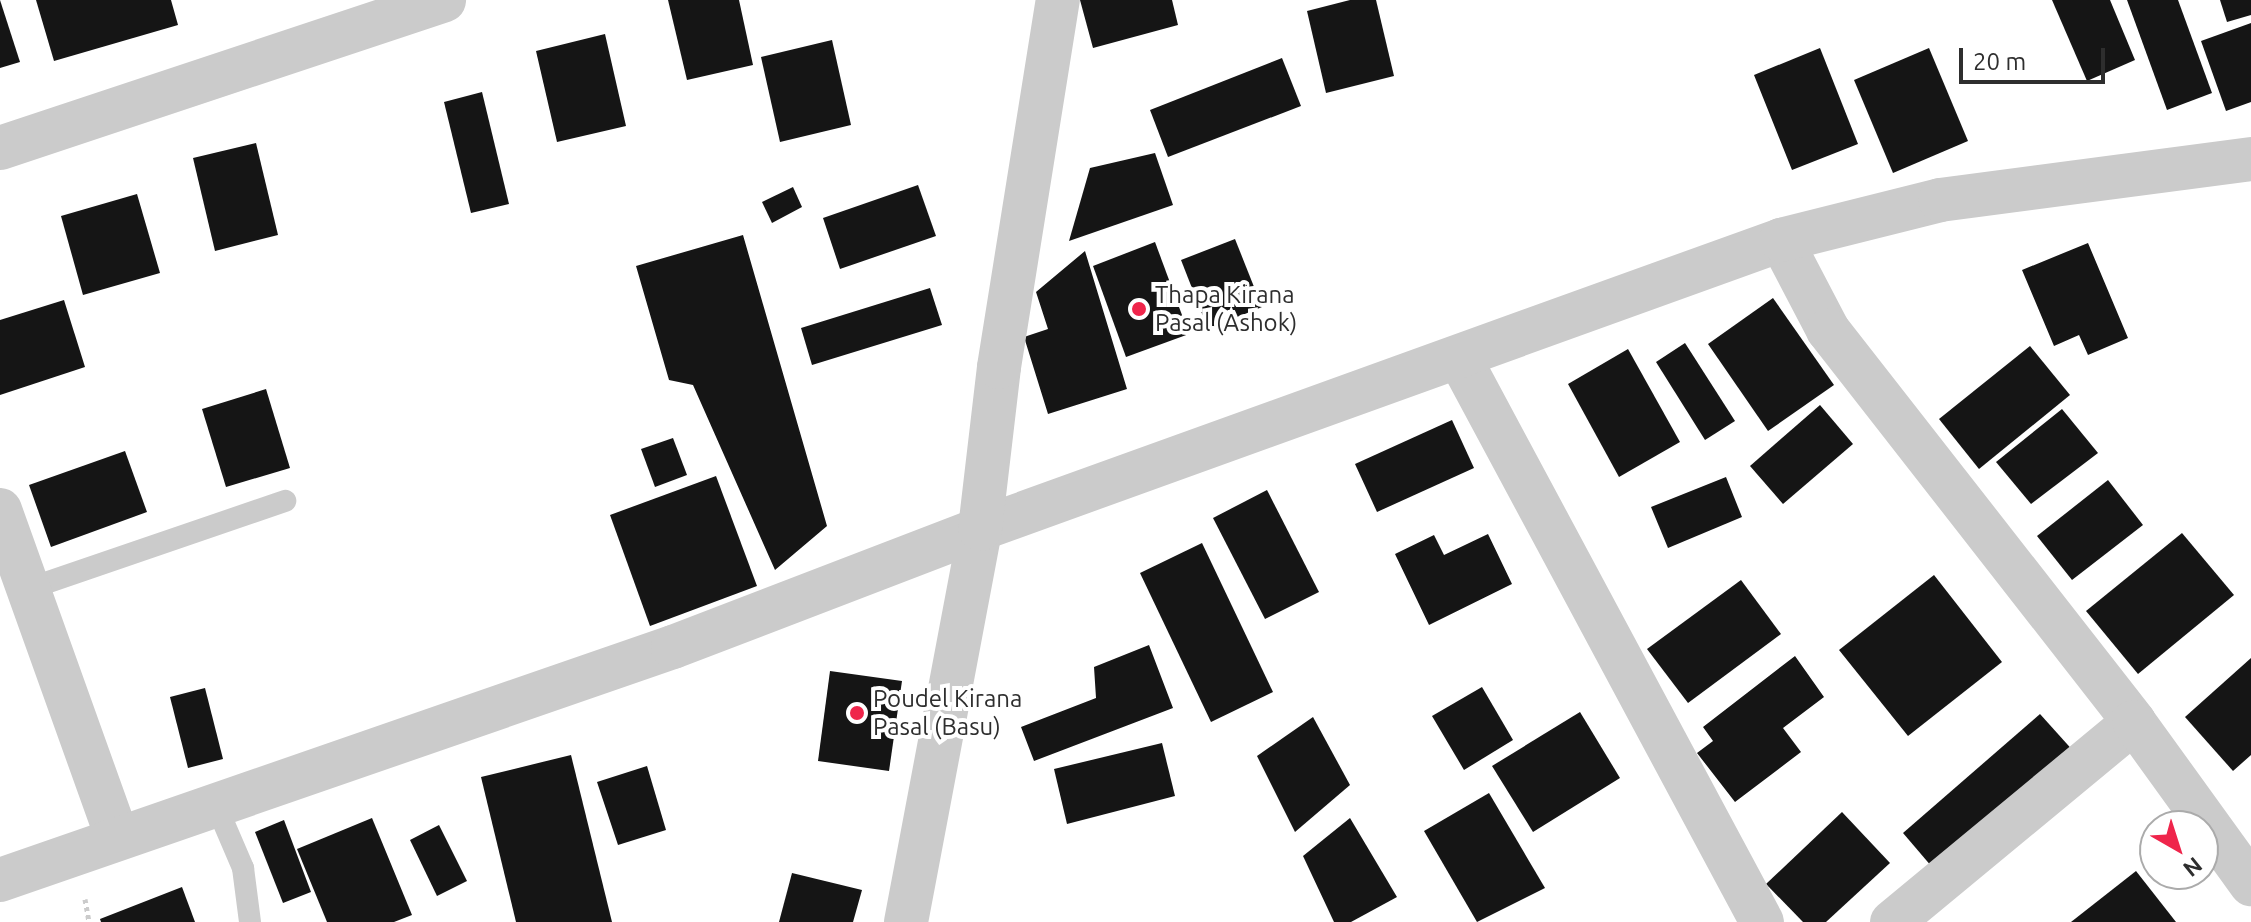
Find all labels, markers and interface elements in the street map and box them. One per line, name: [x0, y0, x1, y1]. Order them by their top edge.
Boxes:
scale bar: [1963, 32, 2109, 82]
text: 20 m: [1973, 48, 2026, 75]
place label: Thapa Kirana Pasal (Ashok): [1155, 281, 1297, 337]
marker: Thapa Kirana Pasal (Ashok): [1130, 300, 1148, 318]
place label: Poudel Kirana Pasal (Basu): [873, 685, 1022, 741]
marker: Poudel Kirana Pasal (Basu): [848, 704, 866, 722]
north arrow: [2139, 810, 2219, 890]
text: N: [2179, 853, 2207, 882]

